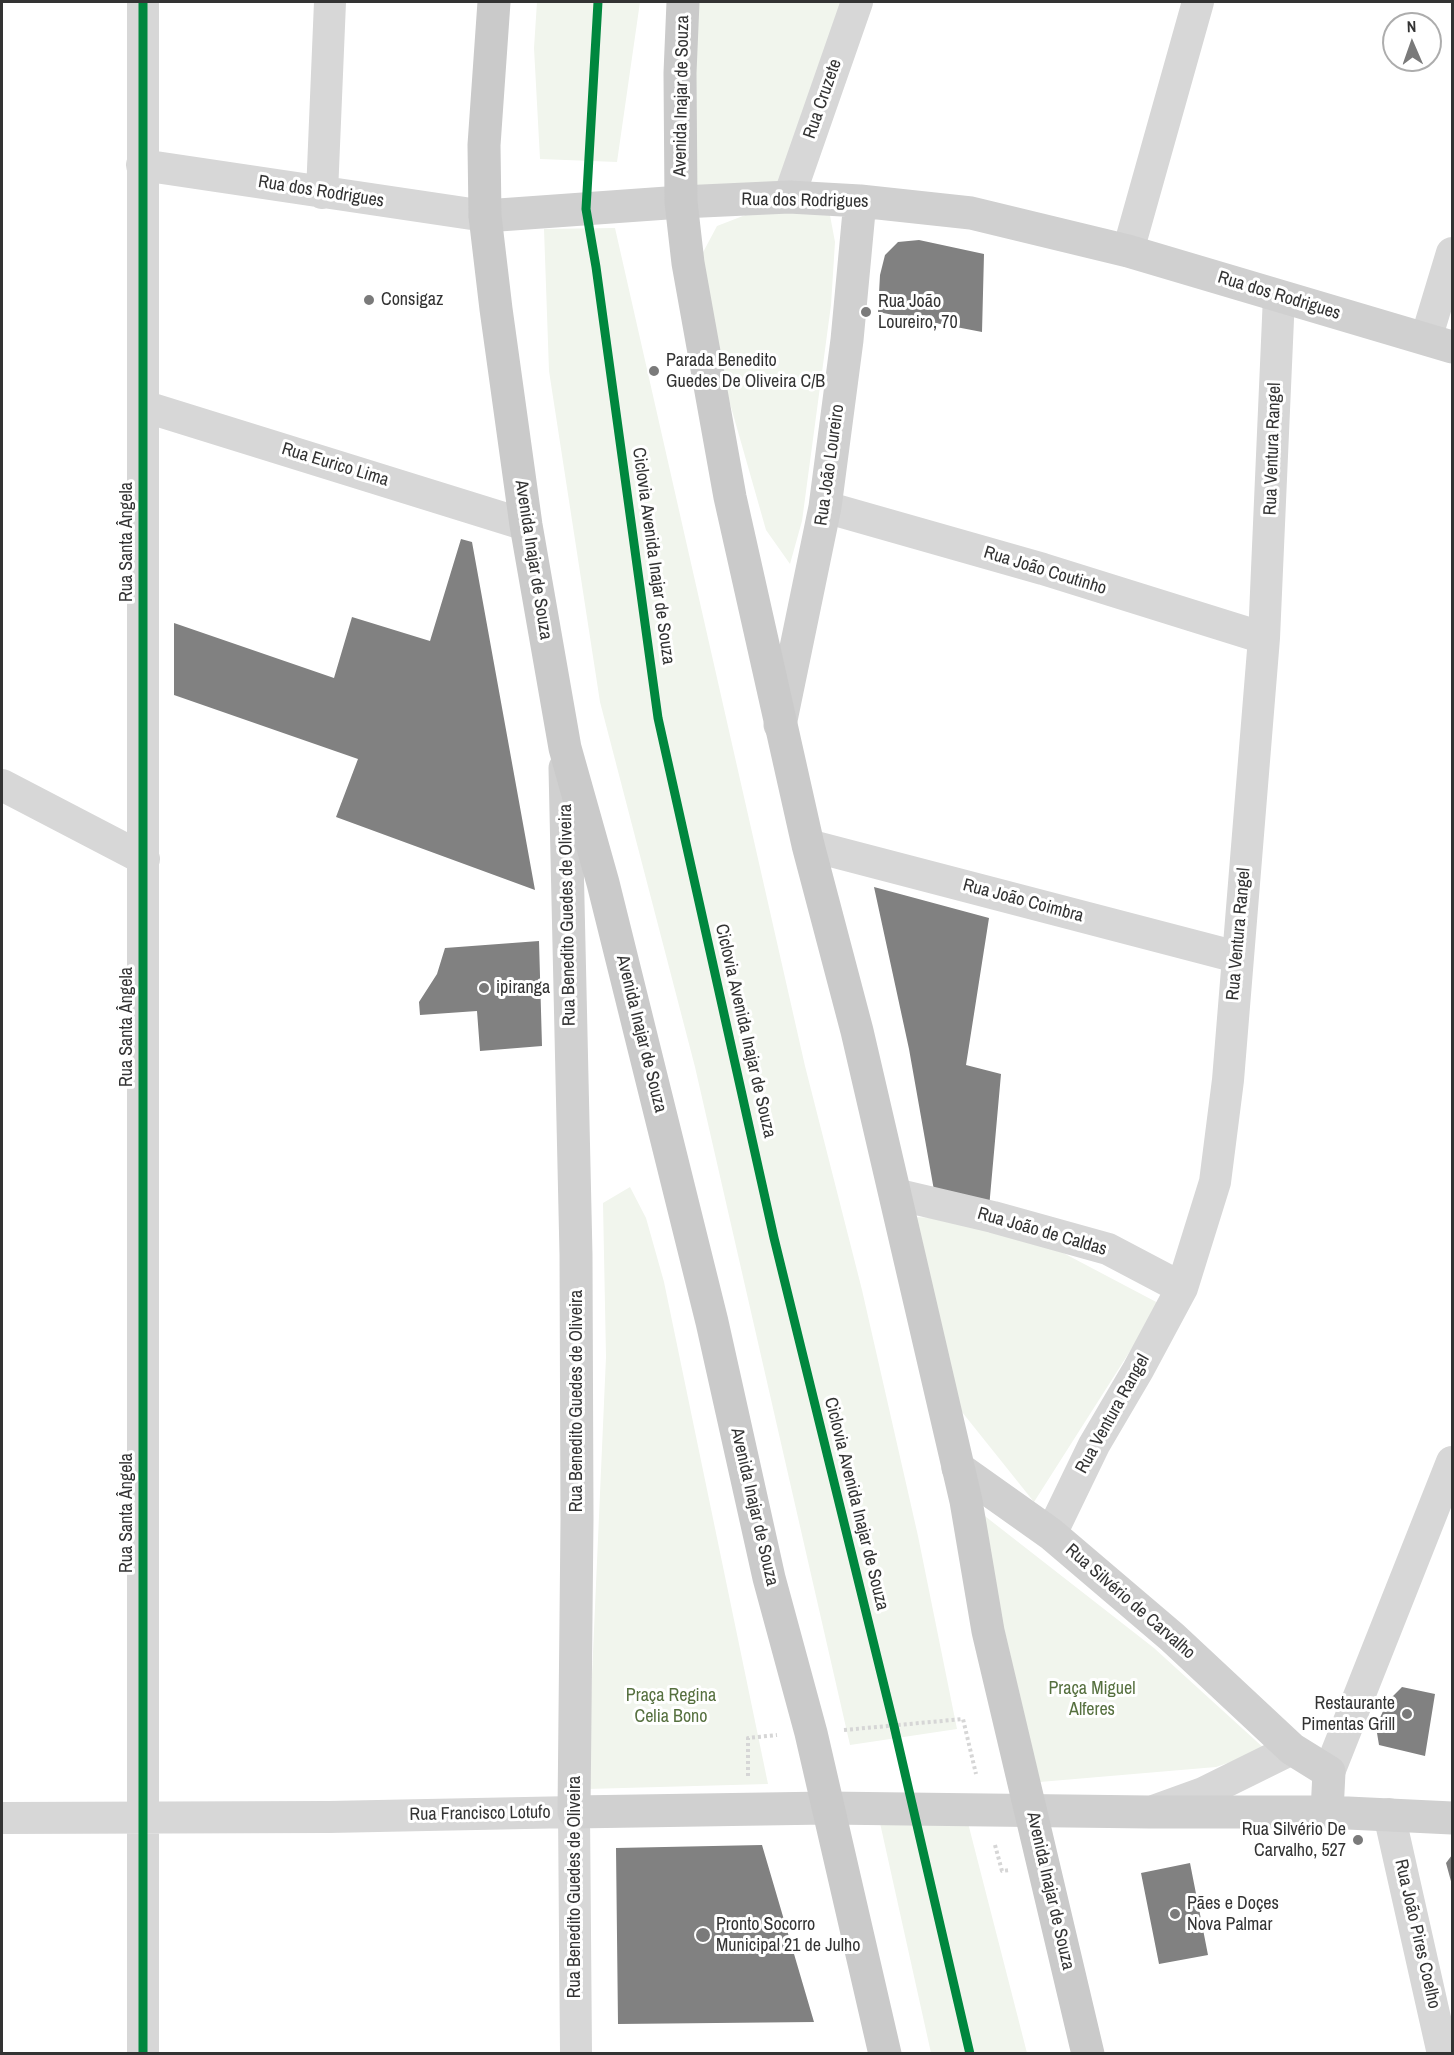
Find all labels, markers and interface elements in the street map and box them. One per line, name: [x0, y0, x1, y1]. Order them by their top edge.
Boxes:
north arrow: [1382, 12, 1442, 72]
street label: Avenida Inajar de Souza: [670, 15, 694, 177]
text: N: [1406, 15, 1417, 37]
street label: Rua Cruzete: [799, 56, 847, 142]
street label: Rua dos Rodrigues: [257, 171, 385, 213]
street label: Rua dos Rodrigues: [741, 189, 869, 213]
street label: Rua dos Rodrigues: [1215, 267, 1343, 325]
place label: Consigaz: [381, 289, 443, 311]
place label: Rua João Loureiro, 70: [878, 291, 958, 334]
marker: Consigaz: [362, 293, 376, 307]
marker: Rua João Loureiro, 70: [859, 305, 873, 319]
place label: Parada Benedito Guedes De Oliveira C/B: [666, 350, 825, 392]
marker: Parada Benedito Guedes De Oliveira C/B: [647, 364, 661, 378]
street label: Rua Ventura Rangel: [1260, 382, 1286, 516]
street label: Rua João Loureiro: [811, 403, 849, 527]
street label: Rua Eurico Lima: [279, 438, 391, 492]
street label: Ciclovia Avenida Inajar de Souza: [627, 446, 679, 666]
street label: Avenida Inajar de Souza: [510, 479, 556, 641]
street label: Rua Santa Ângela: [116, 482, 138, 602]
street label: Rua João Coutinho: [981, 542, 1109, 600]
street label: Rua Benedito Guedes de Oliveira: [555, 804, 581, 1026]
street label: Rua Ventura Rangel: [1222, 867, 1256, 1001]
street label: Rua João Coimbra: [960, 875, 1086, 927]
street label: Ciclovia Avenida Inajar de Souza: [710, 922, 780, 1140]
street label: Avenida Inajar de Souza: [611, 953, 671, 1115]
street label: Rua Santa Ângela: [116, 967, 138, 1087]
place label: ipiranga: [496, 977, 550, 999]
marker: ipiranga: [477, 981, 491, 995]
street label: Rua João de Caldas: [975, 1203, 1109, 1261]
street label: Rua Benedito Guedes de Oliveira: [566, 1290, 588, 1512]
street label: Rua Ventura Rangel: [1071, 1351, 1155, 1477]
street label: Ciclovia Avenida Inajar de Souza: [819, 1395, 893, 1613]
street label: Avenida Inajar de Souza: [725, 1426, 783, 1588]
street label: Rua Santa Ângela: [116, 1453, 138, 1573]
street label: Rua Silvério de Carvalho: [1061, 1540, 1199, 1664]
park label: Praça Miguel Alferes: [1049, 1678, 1135, 1720]
park label: Praça Regina Celia Bono: [626, 1685, 716, 1728]
place label: Restaurante Pimentas Grill: [1301, 1693, 1395, 1736]
marker: Restaurante Pimentas Grill: [1400, 1707, 1414, 1721]
street label: Rua Benedito Guedes de Oliveira: [564, 1776, 586, 1998]
street label: Rua Francisco Lotufo: [409, 1802, 551, 1826]
street label: Avenida Inajar de Souza: [1021, 1810, 1079, 1972]
place label: Rua Silvério De Carvalho, 527: [1242, 1819, 1346, 1862]
marker: Rua Silvério De Carvalho, 527: [1351, 1833, 1365, 1847]
street label: Rua João Pires Coelho: [1389, 1857, 1445, 2011]
place label: Pães e Doçes Nova Palmar: [1187, 1893, 1279, 1936]
marker: Pães e Doçes Nova Palmar: [1168, 1907, 1182, 1921]
place label: Pronto Socorro Municipal 21 de Julho: [716, 1914, 860, 1956]
marker: Pronto Socorro Municipal 21 de Julho: [694, 1926, 712, 1944]

